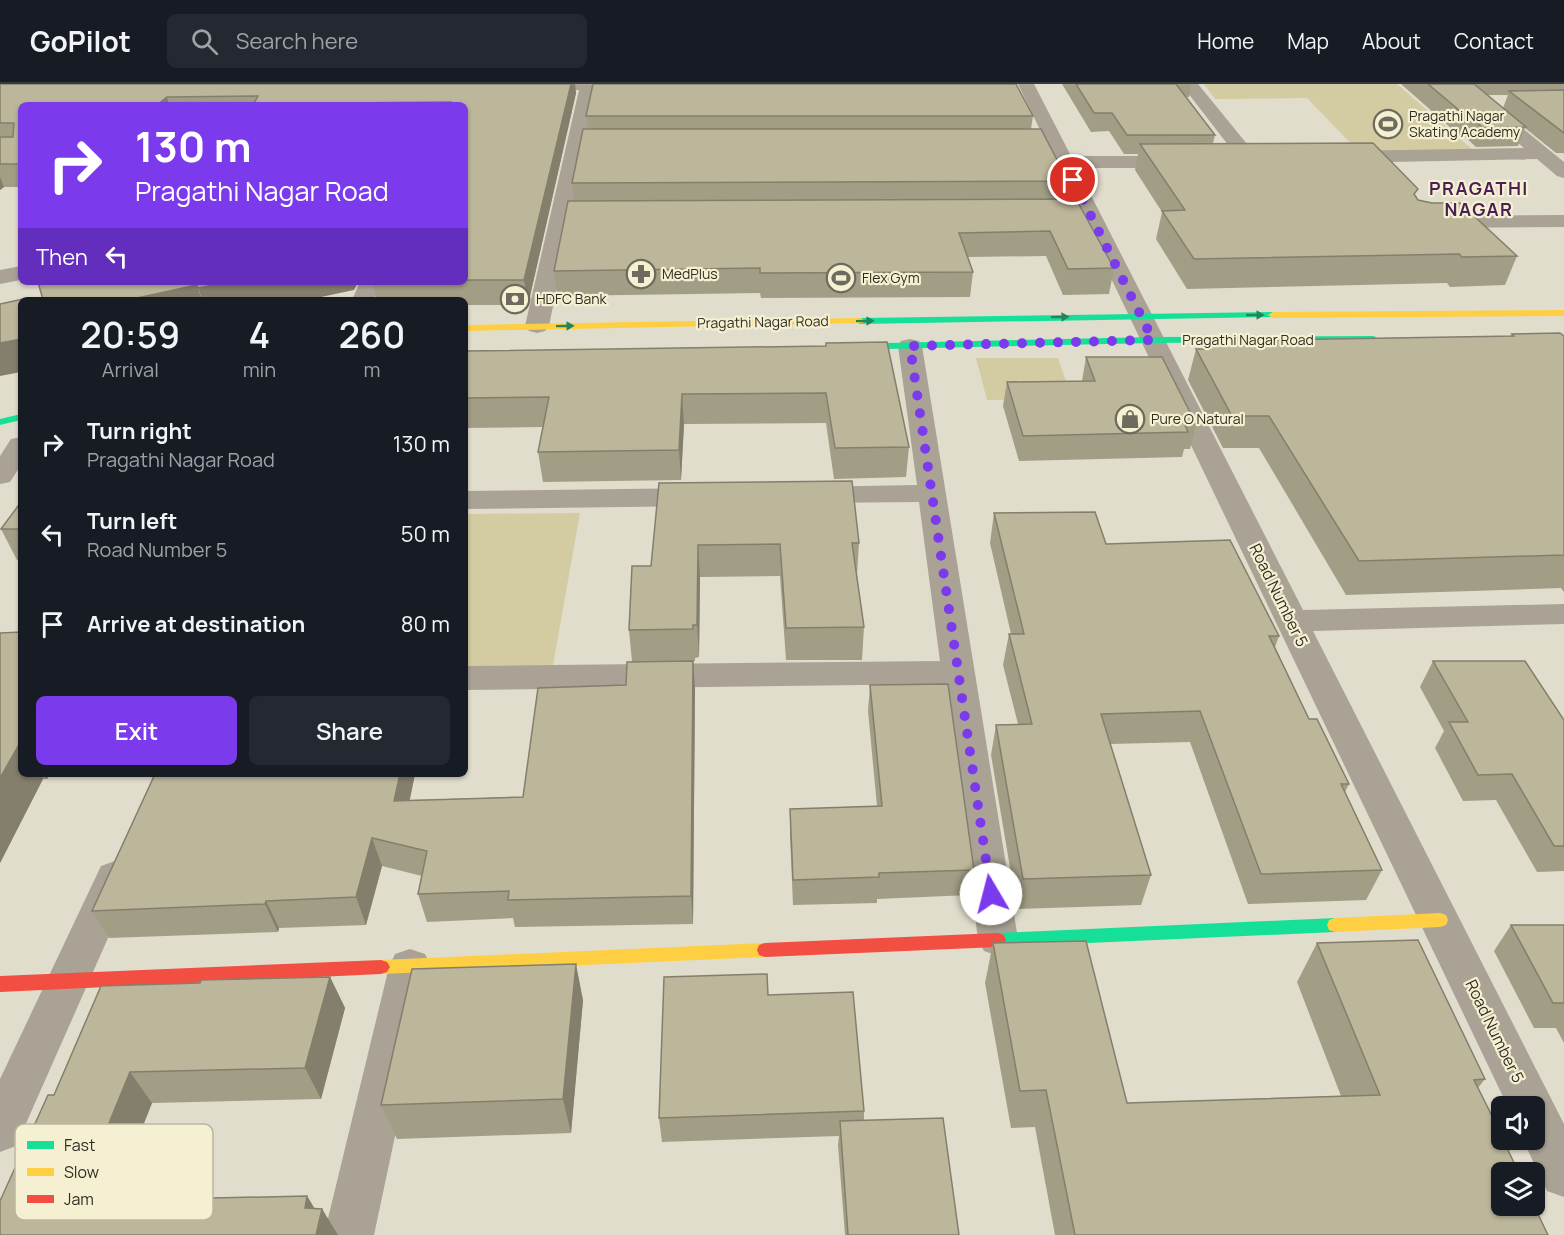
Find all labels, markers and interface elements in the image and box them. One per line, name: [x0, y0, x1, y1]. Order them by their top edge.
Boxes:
search box: [167, 14, 587, 68]
text: GoPilot: [30, 22, 131, 60]
icon: search: [188, 25, 221, 58]
text: Search here: [236, 26, 358, 56]
text: Home: [1197, 27, 1254, 55]
text: Map: [1287, 27, 1329, 55]
text: About: [1362, 27, 1421, 55]
text: Contact: [1454, 27, 1534, 55]
place label: Pragathi Nagar Skating Academy: [1409, 106, 1521, 141]
sports icon: Pragathi Nagar Skating Academy: [1372, 108, 1404, 140]
text: 130 m: [135, 117, 252, 175]
icon: right: [36, 126, 114, 204]
pin: [1047, 154, 1098, 205]
icon: arrive: [1056, 163, 1089, 196]
text: Pragathi Nagar Road: [135, 172, 389, 209]
district label: PRAGATHI NAGAR: [1429, 176, 1529, 221]
icon: left: [100, 240, 133, 273]
text: Then: [36, 242, 88, 272]
pharmacy icon: MedPlus: [625, 258, 657, 290]
sports icon: Flex Gym: [825, 262, 857, 294]
place label: MedPlus: [662, 264, 718, 283]
place label: Flex Gym: [862, 268, 920, 287]
bank icon: HDFC Bank: [499, 283, 531, 315]
place label: HDFC Bank: [536, 289, 608, 308]
text: 20:59: [81, 310, 180, 359]
text: 4: [249, 310, 270, 359]
text: 260: [339, 310, 405, 359]
one-way arrow: [1246, 310, 1265, 320]
street label: Pragathi Nagar Road: [697, 311, 829, 332]
one-way arrow: [1051, 312, 1070, 322]
one-way arrow: [856, 316, 875, 325]
one-way arrow: [556, 321, 575, 331]
street label: Pragathi Nagar Road: [1182, 330, 1314, 349]
text: Arrival: [102, 356, 159, 383]
text: min: [243, 356, 276, 383]
text: m: [364, 356, 381, 383]
shop icon: Pure O Natural: [1114, 403, 1146, 435]
place label: Pure O Natural: [1151, 409, 1244, 428]
text: Turn right: [87, 416, 192, 446]
icon: right: [36, 428, 69, 461]
text: 130 m: [393, 429, 450, 459]
text: Pragathi Nagar Road: [87, 446, 275, 473]
text: Turn left: [87, 506, 177, 536]
icon: left: [36, 518, 69, 551]
text: 50 m: [401, 519, 450, 549]
text: Road Number 5: [87, 536, 227, 563]
street label: Road Number 5: [1245, 540, 1313, 650]
icon: arrive: [36, 608, 69, 641]
text: Arrive at destination: [87, 609, 305, 639]
text: 80 m: [401, 609, 450, 639]
button: Exit: [36, 696, 237, 765]
button: Share: [249, 696, 450, 765]
position arrow: [959, 862, 1023, 926]
street label: Road Number 5: [1461, 976, 1529, 1086]
map controls: [1491, 1096, 1545, 1216]
button: sound: [1491, 1096, 1545, 1150]
legend: [15, 1124, 213, 1220]
text: Fast: [64, 1134, 95, 1156]
text: Slow: [64, 1161, 99, 1183]
button: layers: [1491, 1162, 1545, 1216]
text: Jam: [64, 1188, 94, 1210]

